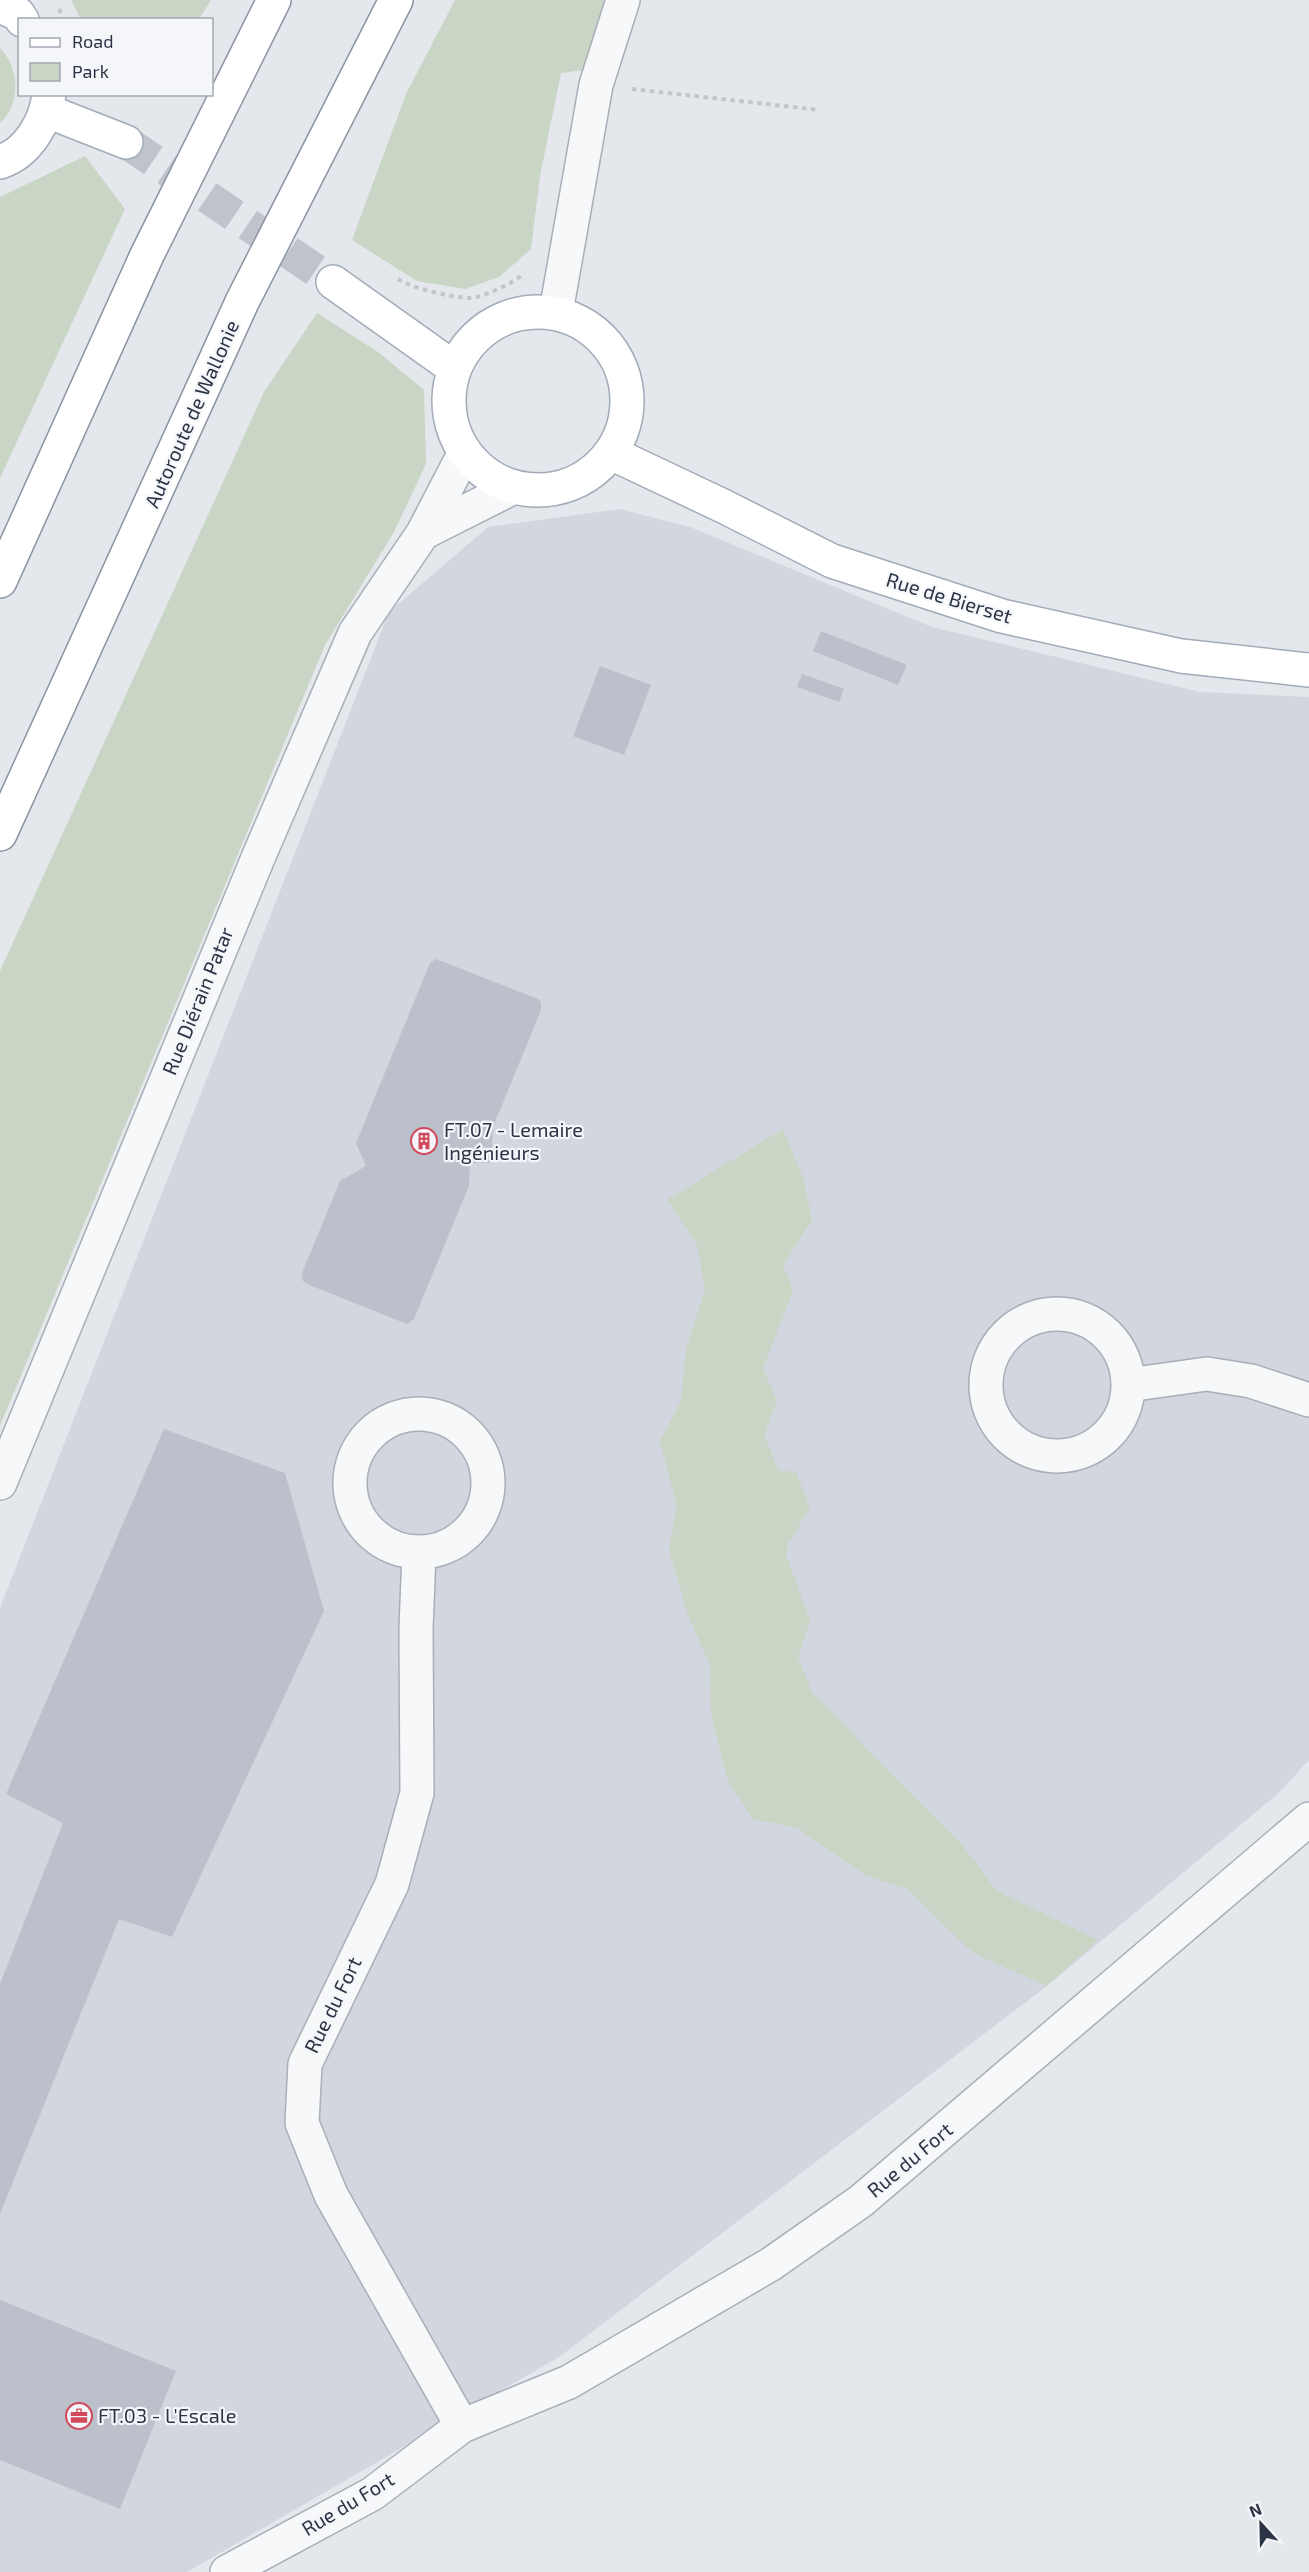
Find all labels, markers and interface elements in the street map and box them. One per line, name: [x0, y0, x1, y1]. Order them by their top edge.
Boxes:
legend: [18, 18, 213, 96]
text: Road: [72, 30, 113, 52]
text: Park: [72, 60, 109, 82]
street label: Autoroute de Wallonie: [139, 316, 243, 511]
street label: Rue de Bierset: [883, 567, 1015, 628]
street label: Rue Diérain Patar: [156, 923, 238, 1078]
place label: FT.07 - Lemaire Ingénieurs: [444, 1117, 583, 1164]
building icon: FT.07 - Lemaire Ingénieurs: [409, 1126, 439, 1156]
street label: Rue du Fort: [299, 1952, 366, 2056]
street label: Rue du Fort: [862, 2116, 957, 2202]
office icon: FT.03 - L'Escale: [64, 2401, 94, 2431]
place label: FT.03 - L'Escale: [98, 2403, 236, 2427]
street label: Rue du Fort: [297, 2466, 398, 2540]
north arrow: [1231, 2494, 1291, 2554]
text: N: [1246, 2499, 1264, 2521]

